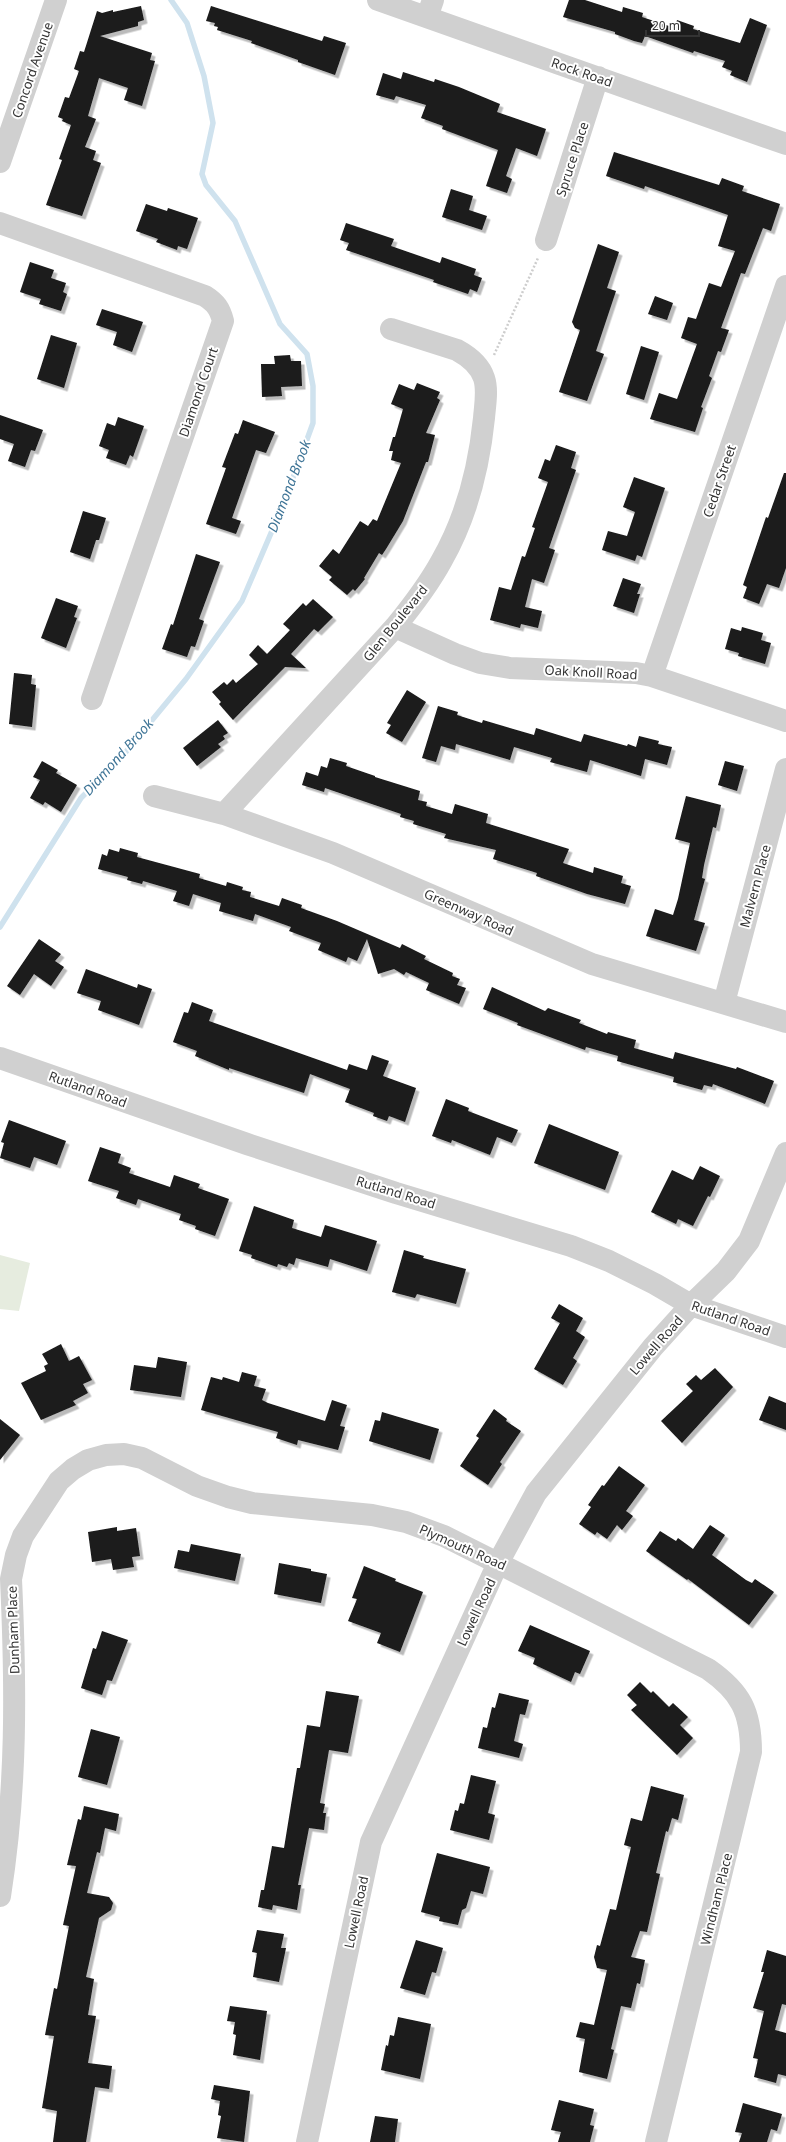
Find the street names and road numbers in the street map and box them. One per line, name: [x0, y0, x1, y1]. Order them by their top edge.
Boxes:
street label: Concord Avenue: [7, 20, 57, 120]
street label: Rock Road: [549, 53, 615, 91]
street label: Spruce Place: [551, 119, 593, 199]
street label: Diamond Court: [174, 344, 222, 439]
street label: Cedar Street: [698, 442, 740, 520]
street label: Glen Boulevard: [359, 581, 431, 665]
street label: Oak Knoll Road: [544, 661, 638, 683]
street label: Malvern Place: [735, 842, 775, 930]
street label: Greenway Road: [421, 884, 517, 940]
street label: Rutland Road: [46, 1067, 130, 1111]
street label: Rutland Road: [354, 1171, 438, 1213]
street label: Rutland Road: [689, 1296, 773, 1340]
street label: Lowell Road: [625, 1311, 687, 1379]
street label: Plymouth Road: [417, 1520, 509, 1574]
street label: Lowell Road: [452, 1575, 500, 1649]
street label: Dunham Place: [2, 1585, 24, 1675]
street label: Windham Place: [696, 1851, 736, 1947]
street label: Lowell Road: [340, 1874, 372, 1950]

